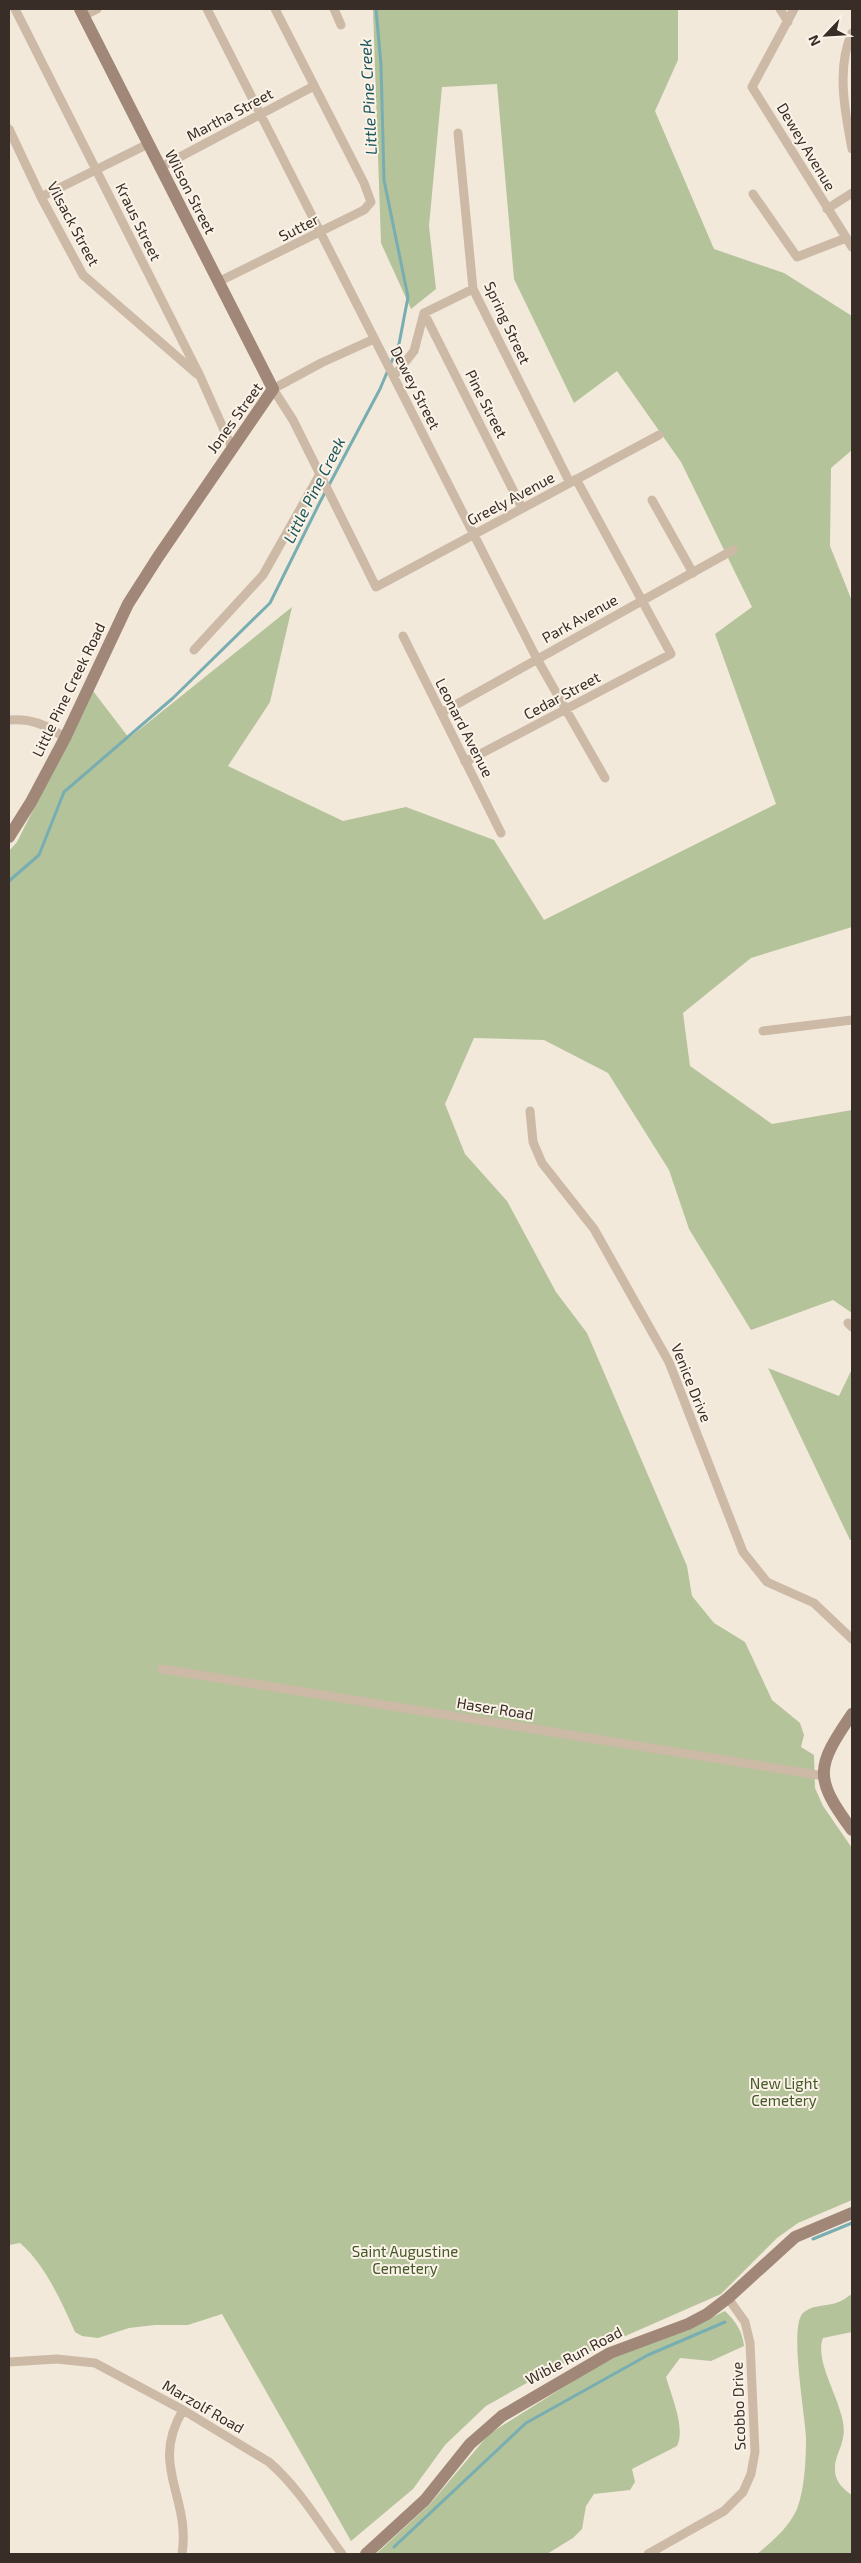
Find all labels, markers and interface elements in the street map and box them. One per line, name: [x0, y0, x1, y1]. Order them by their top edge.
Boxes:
north arrow: [801, 10, 851, 60]
text: N: [804, 33, 824, 49]
water label: Little Pine Creek: [355, 38, 380, 156]
street label: Martha Street: [183, 84, 276, 144]
street label: Dewey Avenue: [774, 99, 840, 194]
street label: Wilson Street: [162, 146, 220, 237]
street label: Vilsack Street: [44, 178, 104, 269]
street label: Kraus Street: [112, 180, 166, 264]
street label: Sutter: [276, 209, 322, 245]
street label: Spring Street: [481, 278, 535, 367]
street label: Dewey Street: [387, 343, 445, 432]
street label: Pine Street: [462, 366, 512, 441]
street label: Jones Street: [203, 378, 266, 456]
water label: Little Pine Creek: [279, 434, 348, 546]
street label: Greely Avenue: [464, 468, 557, 529]
street label: Park Avenue: [539, 590, 621, 646]
street label: Little Pine Creek Road: [28, 619, 108, 760]
street label: Cedar Street: [520, 667, 603, 723]
street label: Leonard Avenue: [432, 675, 498, 780]
street label: Venice Drive: [668, 1341, 716, 1425]
street label: Haser Road: [455, 1693, 535, 1723]
park label: New Light Cemetery: [750, 2074, 818, 2109]
park label: Saint Augustine Cemetery: [352, 2242, 458, 2277]
street label: Wible Run Road: [522, 2322, 625, 2388]
street label: Scobbo Drive: [727, 2361, 749, 2451]
street label: Marzolf Road: [159, 2376, 248, 2437]

